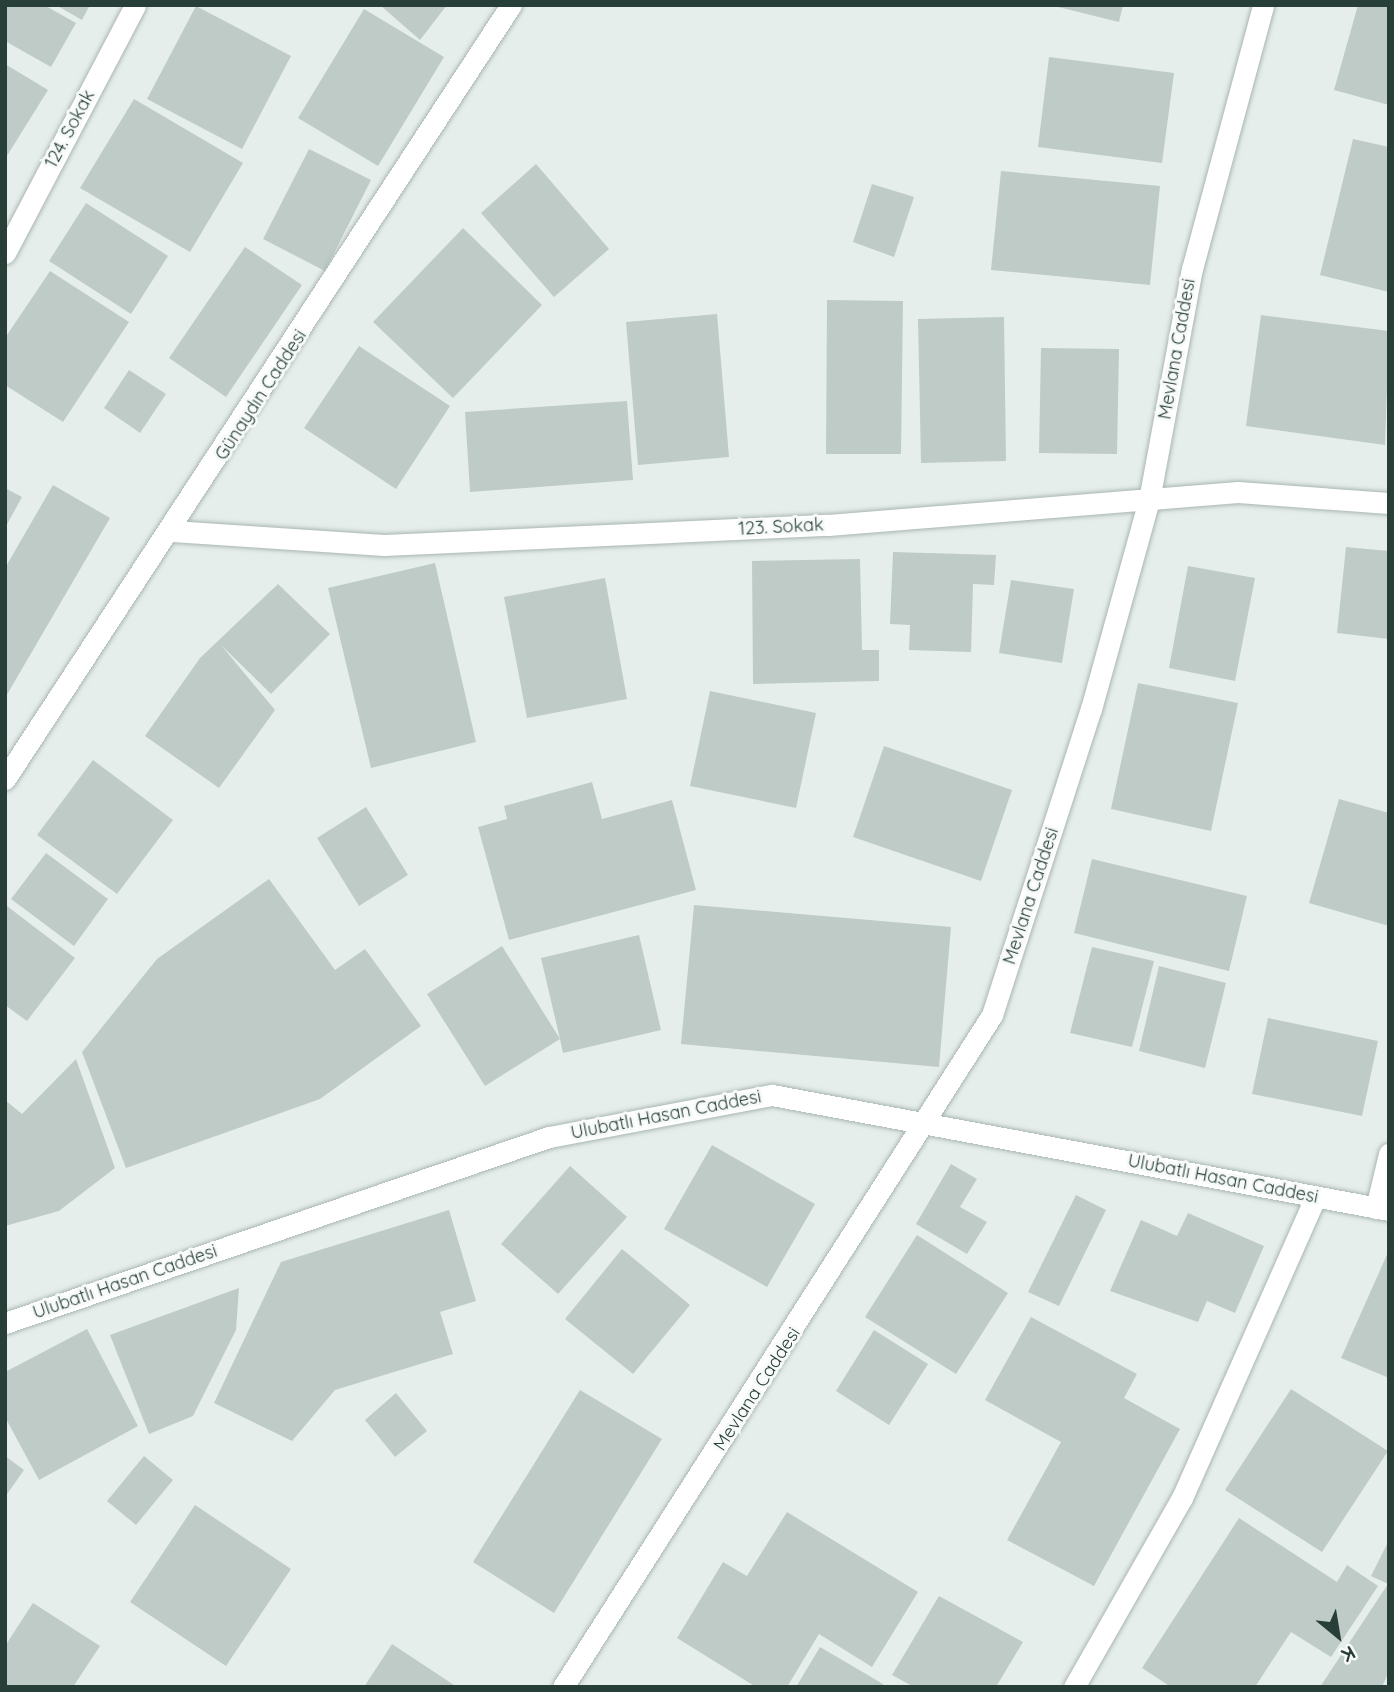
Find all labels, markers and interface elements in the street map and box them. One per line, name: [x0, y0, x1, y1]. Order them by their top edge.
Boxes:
street label: 124. Sokak: [40, 86, 100, 172]
street label: Mevlana Caddesi: [1154, 277, 1200, 421]
street label: Günaydın Caddesi: [211, 326, 311, 464]
street label: 123. Sokak: [738, 514, 824, 540]
street label: Mevlana Caddesi: [999, 825, 1063, 967]
street label: Ulubatlı Hasan Caddesi: [569, 1086, 763, 1144]
street label: Ulubatlı Hasan Caddesi: [1126, 1150, 1320, 1208]
street label: Ulubatlı Hasan Caddesi: [30, 1240, 220, 1324]
street label: Mevlana Caddesi: [709, 1323, 805, 1455]
north arrow: [1303, 1601, 1373, 1671]
text: K: [1337, 1641, 1360, 1668]

